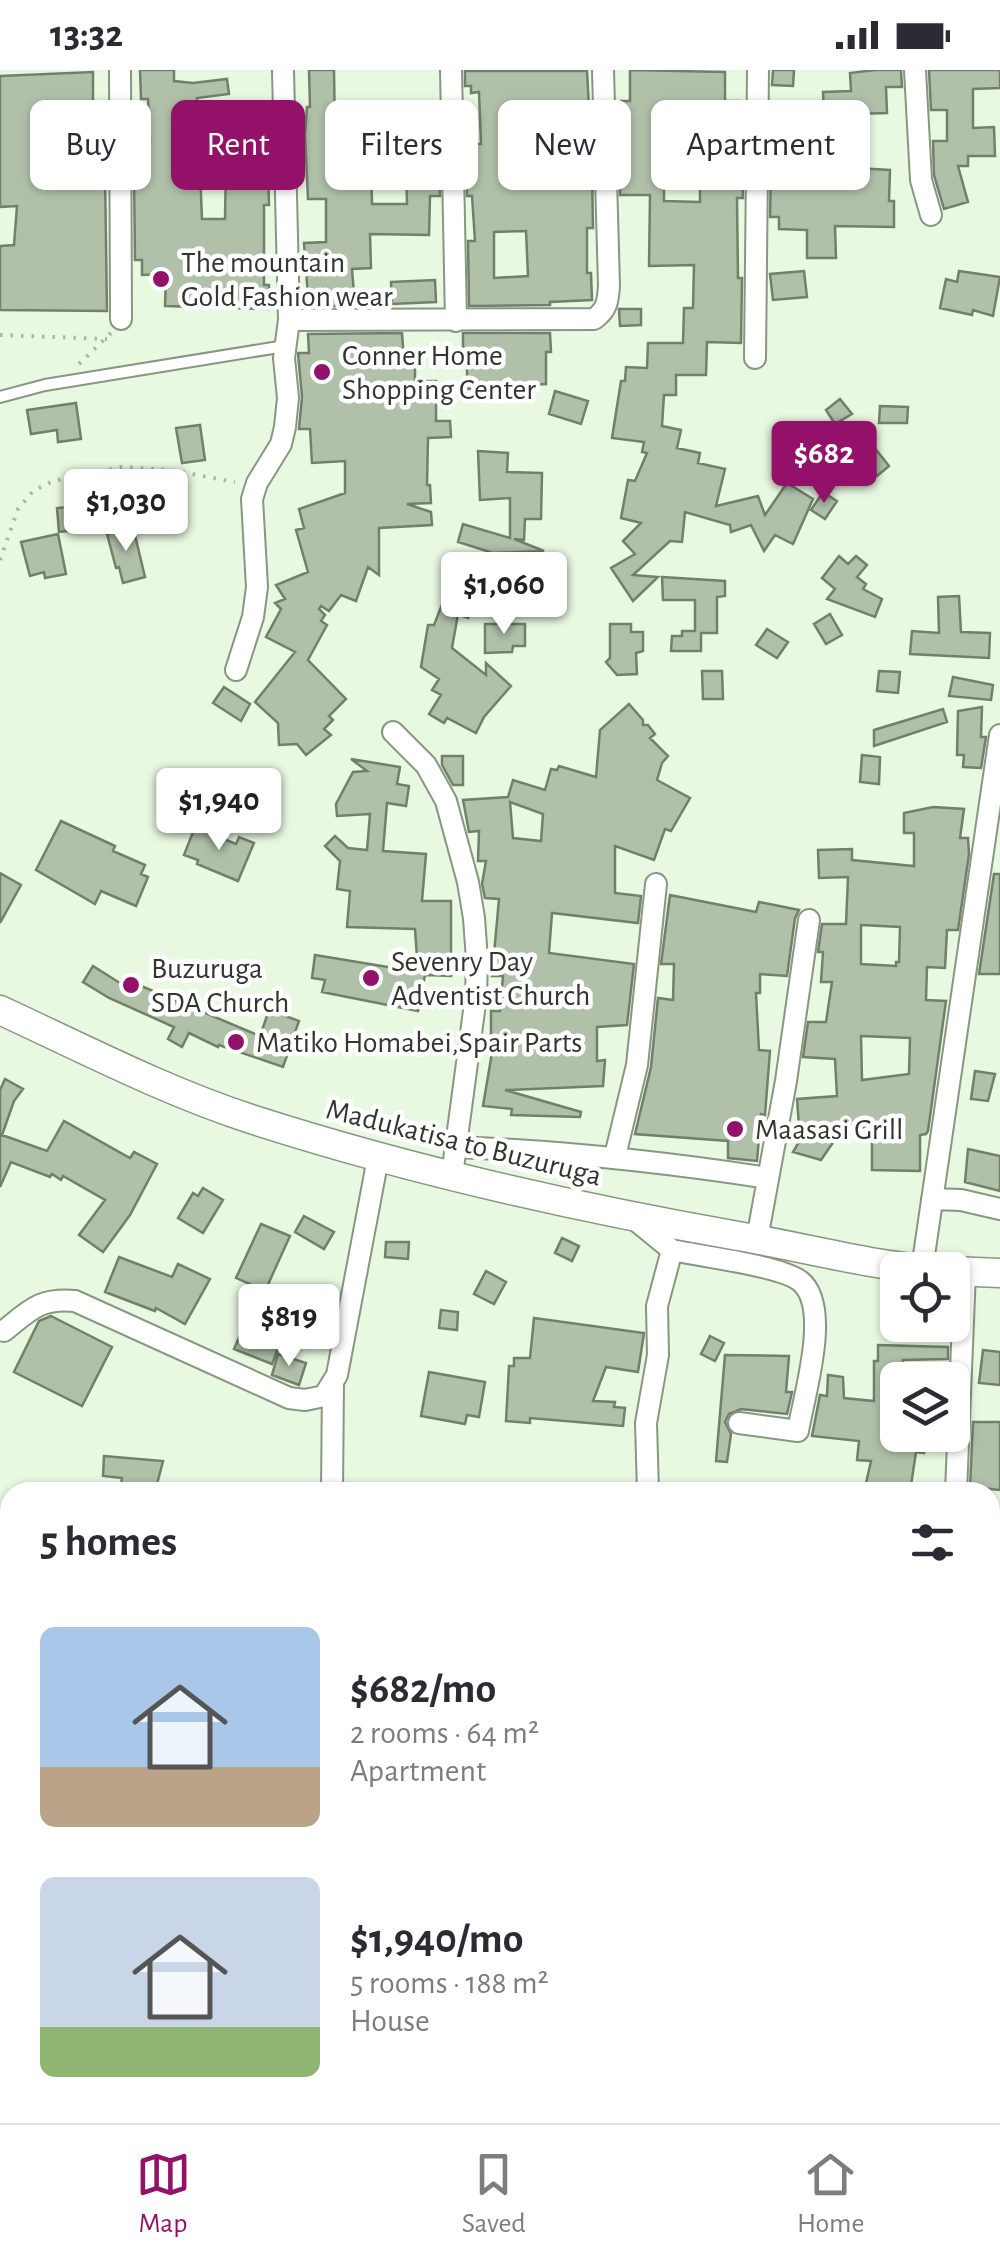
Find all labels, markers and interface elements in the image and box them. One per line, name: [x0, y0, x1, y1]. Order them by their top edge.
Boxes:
text: 13:32: [50, 16, 123, 54]
chip: Buy: [30, 100, 151, 190]
chip: Rent: [171, 100, 305, 190]
chip: Filters: [325, 100, 478, 190]
chip: New: [498, 100, 631, 190]
chip: Apartment: [651, 100, 870, 190]
place label: The mountain Gold Fashion wear: [181, 248, 393, 312]
marker: The mountain Gold Fashion wear: [150, 268, 172, 290]
place label: Conner Home Shopping Center: [342, 341, 536, 405]
marker: Conner Home Shopping Center: [311, 361, 333, 383]
pin: $682: [765, 421, 883, 506]
text: $682: [794, 437, 854, 469]
pin: $1,030: [45, 469, 207, 554]
text: $1,030: [86, 485, 166, 517]
pin: $1,060: [423, 552, 585, 637]
text: $1,060: [463, 568, 545, 600]
pin: $1,940: [138, 768, 300, 853]
text: $1,940: [178, 784, 260, 816]
place label: Sevenry Day Adventist Church: [391, 947, 590, 1011]
place label: Buzuruga SDA Church: [151, 954, 289, 1018]
marker: Sevenry Day Adventist Church: [360, 967, 382, 989]
marker: Buzuruga SDA Church: [120, 974, 142, 996]
place label: Matiko Homabei,Spair Parts: [256, 1028, 582, 1058]
marker: Matiko Homabei,Spair Parts: [225, 1031, 247, 1053]
street label: Madukatisa to Buzuruga: [323, 1094, 604, 1192]
place label: Maasasi Grill: [755, 1115, 904, 1145]
marker: Maasasi Grill: [724, 1118, 746, 1140]
map controls: [880, 1252, 970, 1452]
button: locate: [880, 1252, 970, 1342]
pin: $819: [230, 1284, 348, 1369]
text: $819: [260, 1300, 318, 1332]
button: layers: [880, 1362, 970, 1452]
icon: filters: [905, 1515, 960, 1570]
text: 5 homes: [40, 1521, 177, 1563]
icon: home: [120, 1667, 240, 1787]
text: $682/mo: [350, 1668, 496, 1710]
text: 2 rooms · 64 m²: [350, 1717, 539, 1749]
text: Apartment: [350, 1755, 486, 1787]
icon: home: [120, 1917, 240, 2037]
text: $1,940/mo: [350, 1918, 524, 1960]
text: 5 rooms · 188 m²: [350, 1967, 549, 1999]
text: House: [350, 2005, 430, 2037]
tab: Map: [136, 2147, 191, 2241]
tab: Saved: [462, 2147, 526, 2241]
tab: Home: [797, 2147, 864, 2241]

